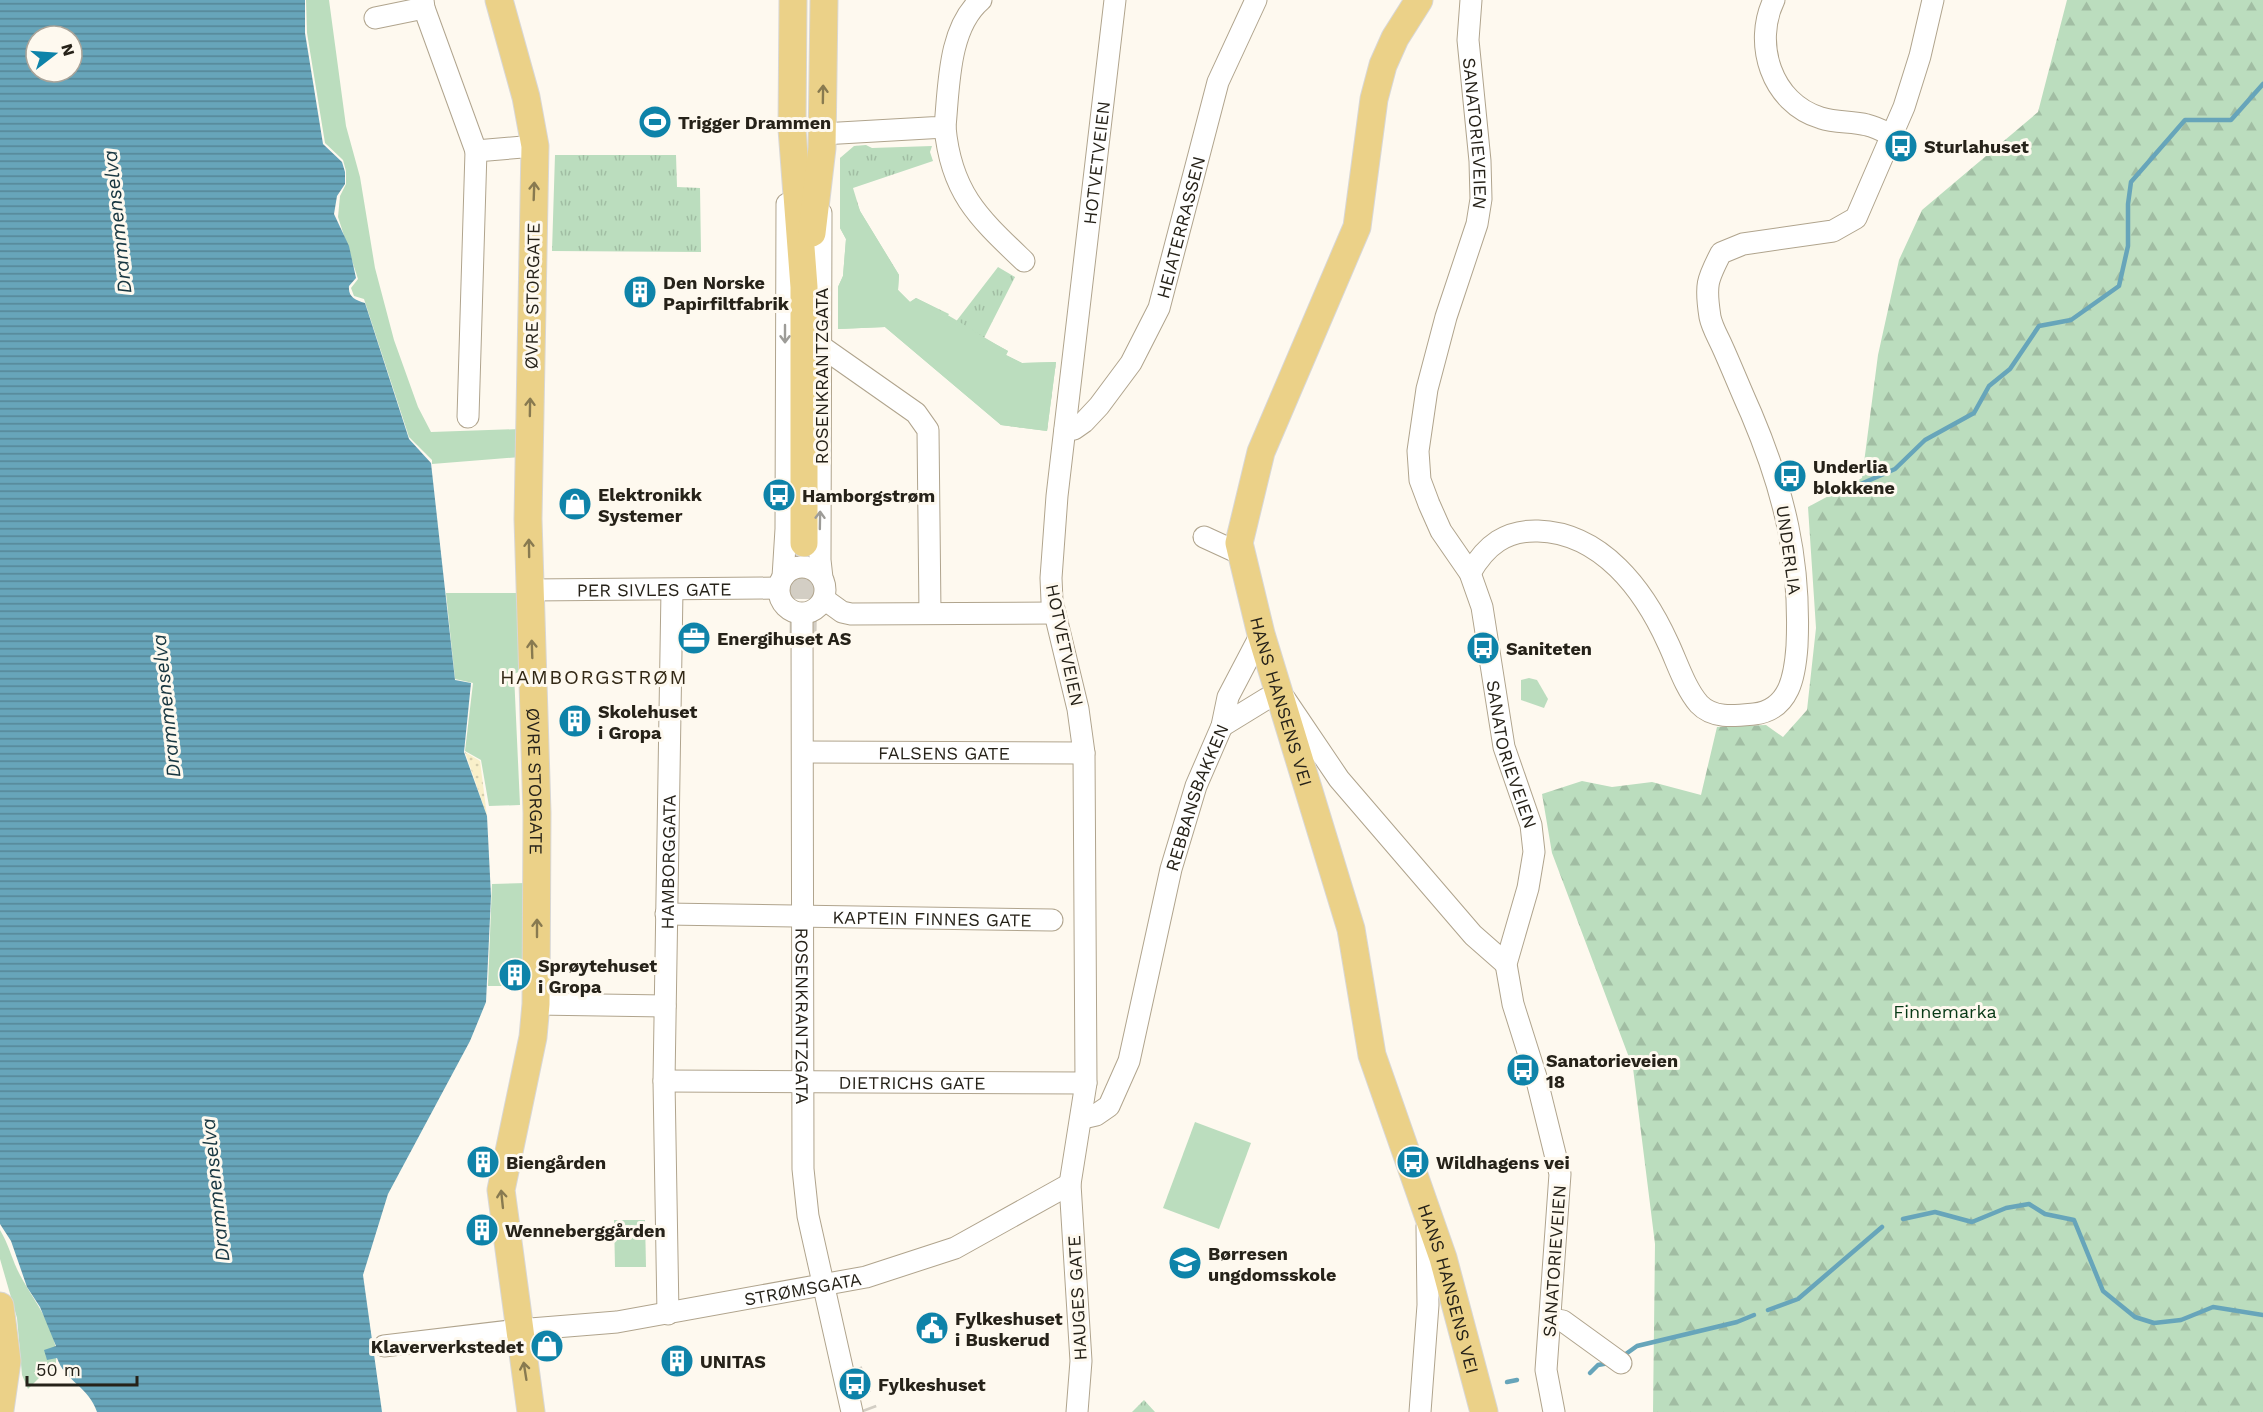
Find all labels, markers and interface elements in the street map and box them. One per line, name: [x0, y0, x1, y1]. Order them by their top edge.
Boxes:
north arrow: [24, 24, 84, 84]
text: N: [57, 41, 79, 58]
street label: SANATORIEVEIEN: [1459, 56, 1492, 211]
one-way arrow: [817, 84, 828, 104]
street label: HOTVETVEIEN: [1078, 100, 1114, 226]
sports icon: Trigger Drammen: [637, 104, 673, 140]
place label: Trigger Drammen: [678, 112, 831, 133]
bus stop icon: Sturlahuset: [1883, 128, 1919, 164]
place label: Sturlahuset: [1924, 136, 2029, 157]
water label: Drammenselva: [98, 149, 136, 295]
street label: HEIATERRASSEN: [1151, 154, 1209, 301]
one-way arrow: [529, 182, 540, 202]
street label: ØVRE STORGATE: [520, 222, 544, 370]
place label: Den Norske Papirfiltfabrik: [663, 272, 790, 314]
building icon: Den Norske Papirfiltfabrik: [622, 274, 658, 310]
street label: ROSENKRANTZGATA: [811, 287, 832, 464]
one-way arrow: [779, 323, 791, 343]
one-way arrow: [524, 397, 535, 417]
place label: Underlia blokkene: [1813, 456, 1895, 498]
bus stop icon: Underlia blokkene: [1772, 458, 1808, 494]
bus stop icon: Hamborgstrøm: [761, 477, 797, 513]
place label: Elektronikk Systemer: [598, 484, 703, 526]
place label: Hamborgstrøm: [802, 485, 935, 506]
shop icon: Elektronikk Systemer: [557, 486, 593, 522]
street label: UNDERLIA: [1772, 504, 1806, 596]
one-way arrow: [814, 510, 826, 530]
one-way arrow: [523, 538, 535, 558]
street label: PER SIVLES GATE: [577, 578, 731, 600]
street label: HOTVETVEIEN: [1042, 582, 1088, 708]
street label: HANS HANSENS VEI: [1247, 614, 1317, 789]
office icon: Energihuset AS: [676, 620, 712, 656]
place label: Energihuset AS: [717, 628, 852, 649]
bus stop icon: Saniteten: [1465, 630, 1501, 666]
water label: Drammenselva: [147, 633, 185, 779]
place label: Saniteten: [1506, 638, 1592, 659]
one-way arrow: [526, 640, 537, 660]
district label: HAMBORGSTRØM: [500, 665, 688, 689]
street label: SANATORIEVEIEN: [1483, 679, 1542, 831]
place label: Skolehuset i Gropa: [598, 701, 698, 743]
building icon: Skolehuset i Gropa: [557, 703, 593, 739]
street label: ØVRE STORGATE: [523, 708, 548, 855]
street label: REBBANSBAKKEN: [1160, 720, 1232, 874]
street label: FALSENS GATE: [878, 742, 1010, 763]
street label: HAMBORGGATA: [656, 794, 679, 930]
street label: KAPTEIN FINNES GATE: [832, 906, 1032, 930]
one-way arrow: [531, 919, 543, 939]
street label: ROSENKRANTZGATA: [792, 928, 813, 1105]
place label: Sprøytehuset i Gropa: [538, 955, 657, 997]
building icon: Sprøytehuset i Gropa: [497, 957, 533, 993]
park label: Finnemarka: [1893, 1001, 1997, 1022]
place label: Sanatorieveien 18: [1546, 1050, 1678, 1092]
bus stop icon: Sanatorieveien 18: [1505, 1052, 1541, 1088]
street label: DIETRICHS GATE: [838, 1071, 986, 1093]
water label: Drammenselva: [196, 1117, 234, 1263]
building icon: Biengården: [465, 1144, 501, 1180]
bus stop icon: Wildhagens vei: [1395, 1144, 1431, 1180]
place label: Biengården: [506, 1152, 606, 1173]
place label: Wildhagens vei: [1436, 1152, 1570, 1173]
street label: SANATORIEVEIEN: [1538, 1184, 1570, 1338]
one-way arrow: [496, 1190, 507, 1210]
street label: HANS HANSENS VEI: [1414, 1201, 1484, 1376]
building icon: Wenneberggården: [464, 1212, 500, 1248]
place label: Wenneberggården: [505, 1220, 666, 1241]
street label: HAUGES GATE: [1063, 1235, 1091, 1361]
place label: Børresen ungdomsskole: [1208, 1243, 1336, 1285]
school or university icon: Børresen ungdomsskole: [1167, 1245, 1203, 1281]
street label: STRØMSGATA: [742, 1268, 863, 1309]
place label: Fylkeshuset i Buskerud: [955, 1308, 1063, 1350]
public building icon: Fylkeshuset i Buskerud: [914, 1310, 950, 1346]
shop icon: Klaververkstedet: [529, 1328, 565, 1364]
place label: Klaververkstedet: [371, 1336, 524, 1357]
building icon: UNITAS: [659, 1343, 695, 1379]
scale bar: [27, 1349, 136, 1387]
place label: UNITAS: [700, 1351, 766, 1372]
text: 50 m: [36, 1359, 81, 1380]
one-way arrow: [519, 1361, 530, 1381]
bus stop icon: Fylkeshuset: [837, 1366, 873, 1402]
place label: Fylkeshuset: [878, 1374, 986, 1395]

